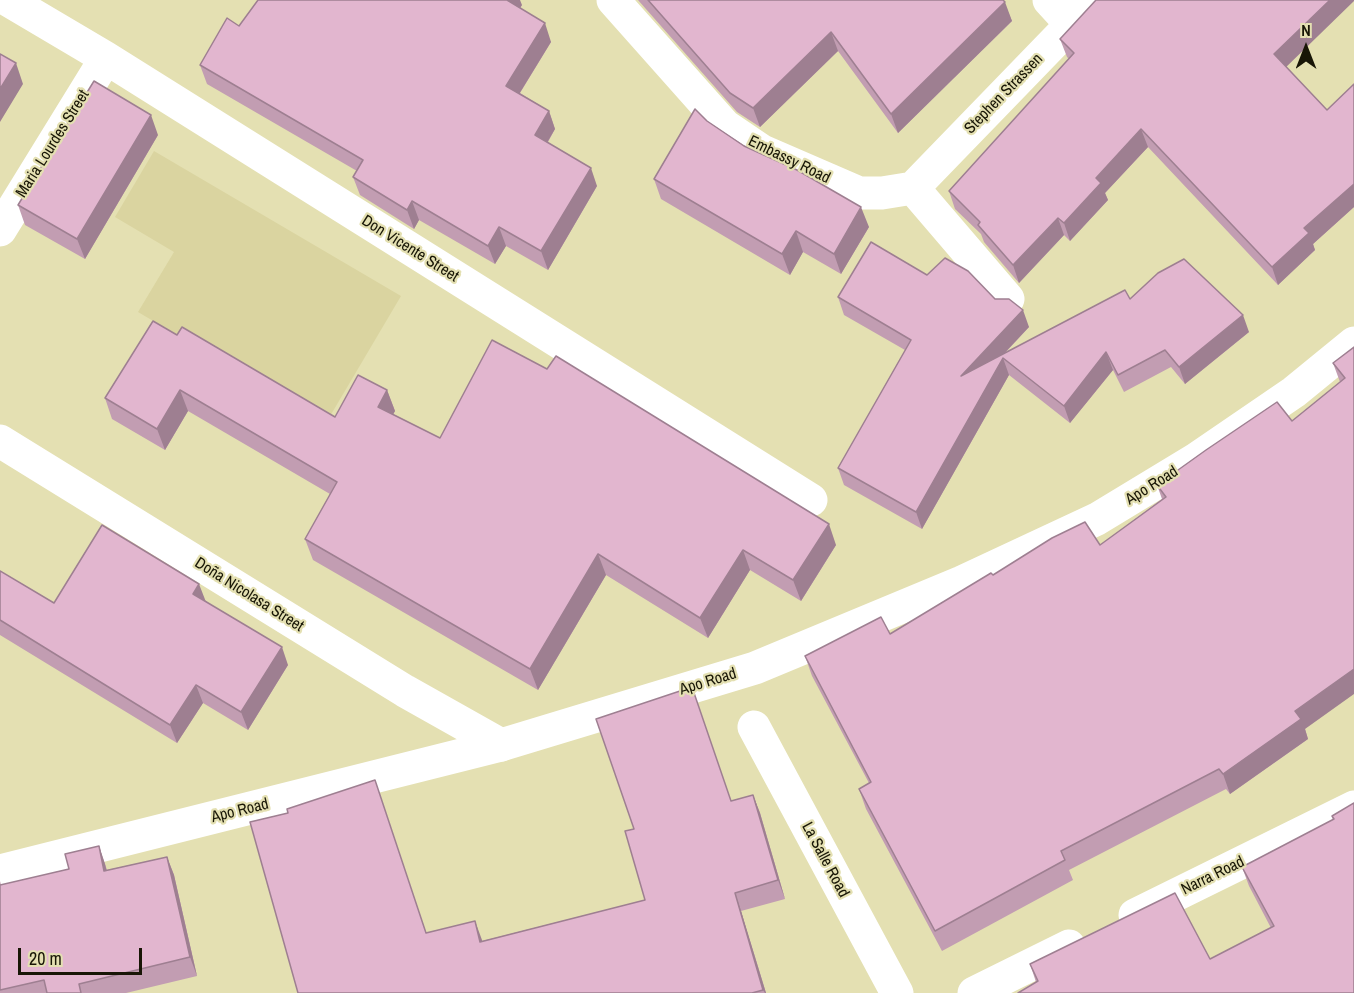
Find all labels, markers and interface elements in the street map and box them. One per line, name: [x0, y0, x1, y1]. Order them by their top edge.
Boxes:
north arrow: [1276, 18, 1336, 78]
text: N: [1301, 19, 1311, 41]
street label: Stephen Strassen: [961, 50, 1047, 138]
street label: Maria Lourdes Street: [12, 87, 94, 201]
street label: Embassy Road: [745, 132, 833, 188]
street label: Don Vicente Street: [358, 212, 462, 286]
street label: Apo Road: [1122, 462, 1182, 510]
street label: Doña Nicolasa Street: [191, 554, 307, 636]
street label: Apo Road: [677, 664, 739, 700]
street label: Apo Road: [209, 795, 271, 827]
street label: La Salle Road: [797, 819, 853, 901]
street label: Narra Road: [1178, 853, 1248, 899]
scale bar: [21, 936, 146, 974]
text: 20 m: [29, 946, 62, 971]

